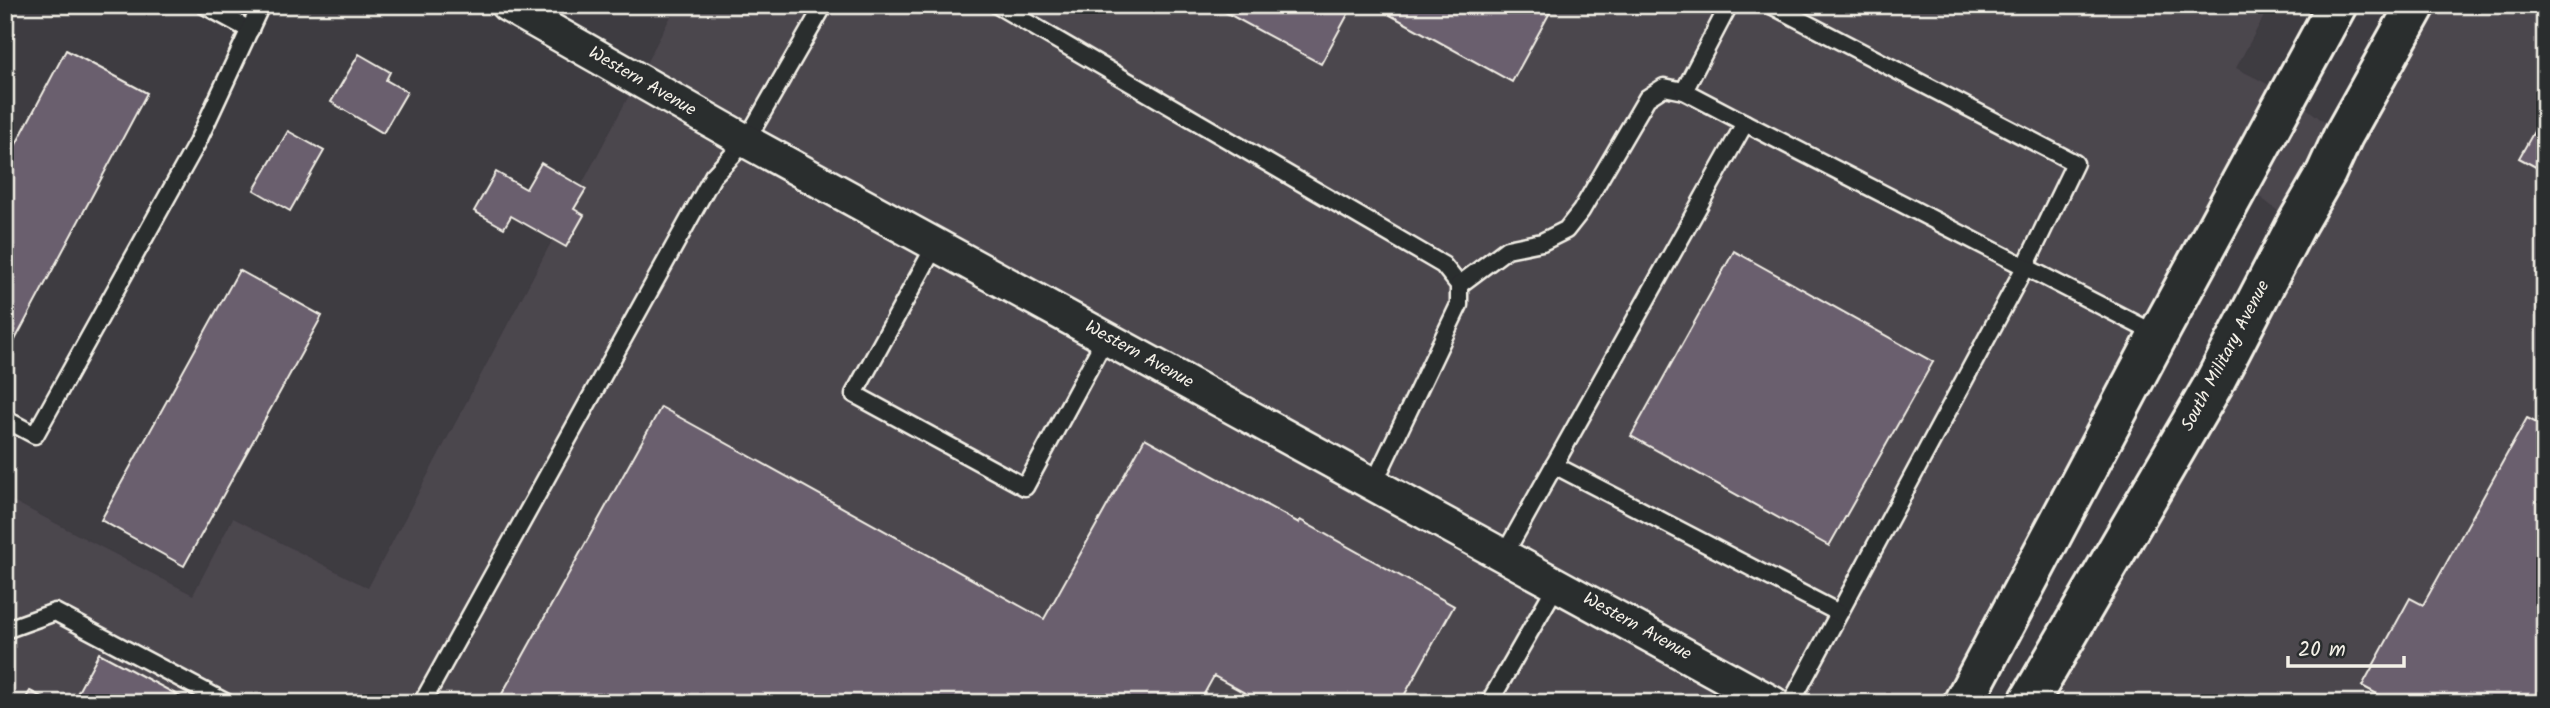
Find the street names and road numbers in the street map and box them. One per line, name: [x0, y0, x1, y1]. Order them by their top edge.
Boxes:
street label: Western Avenue: [582, 39, 702, 125]
street label: South Military Avenue: [2174, 275, 2278, 437]
street label: Western Avenue: [1079, 313, 1199, 397]
street label: Western Avenue: [1577, 585, 1697, 669]

